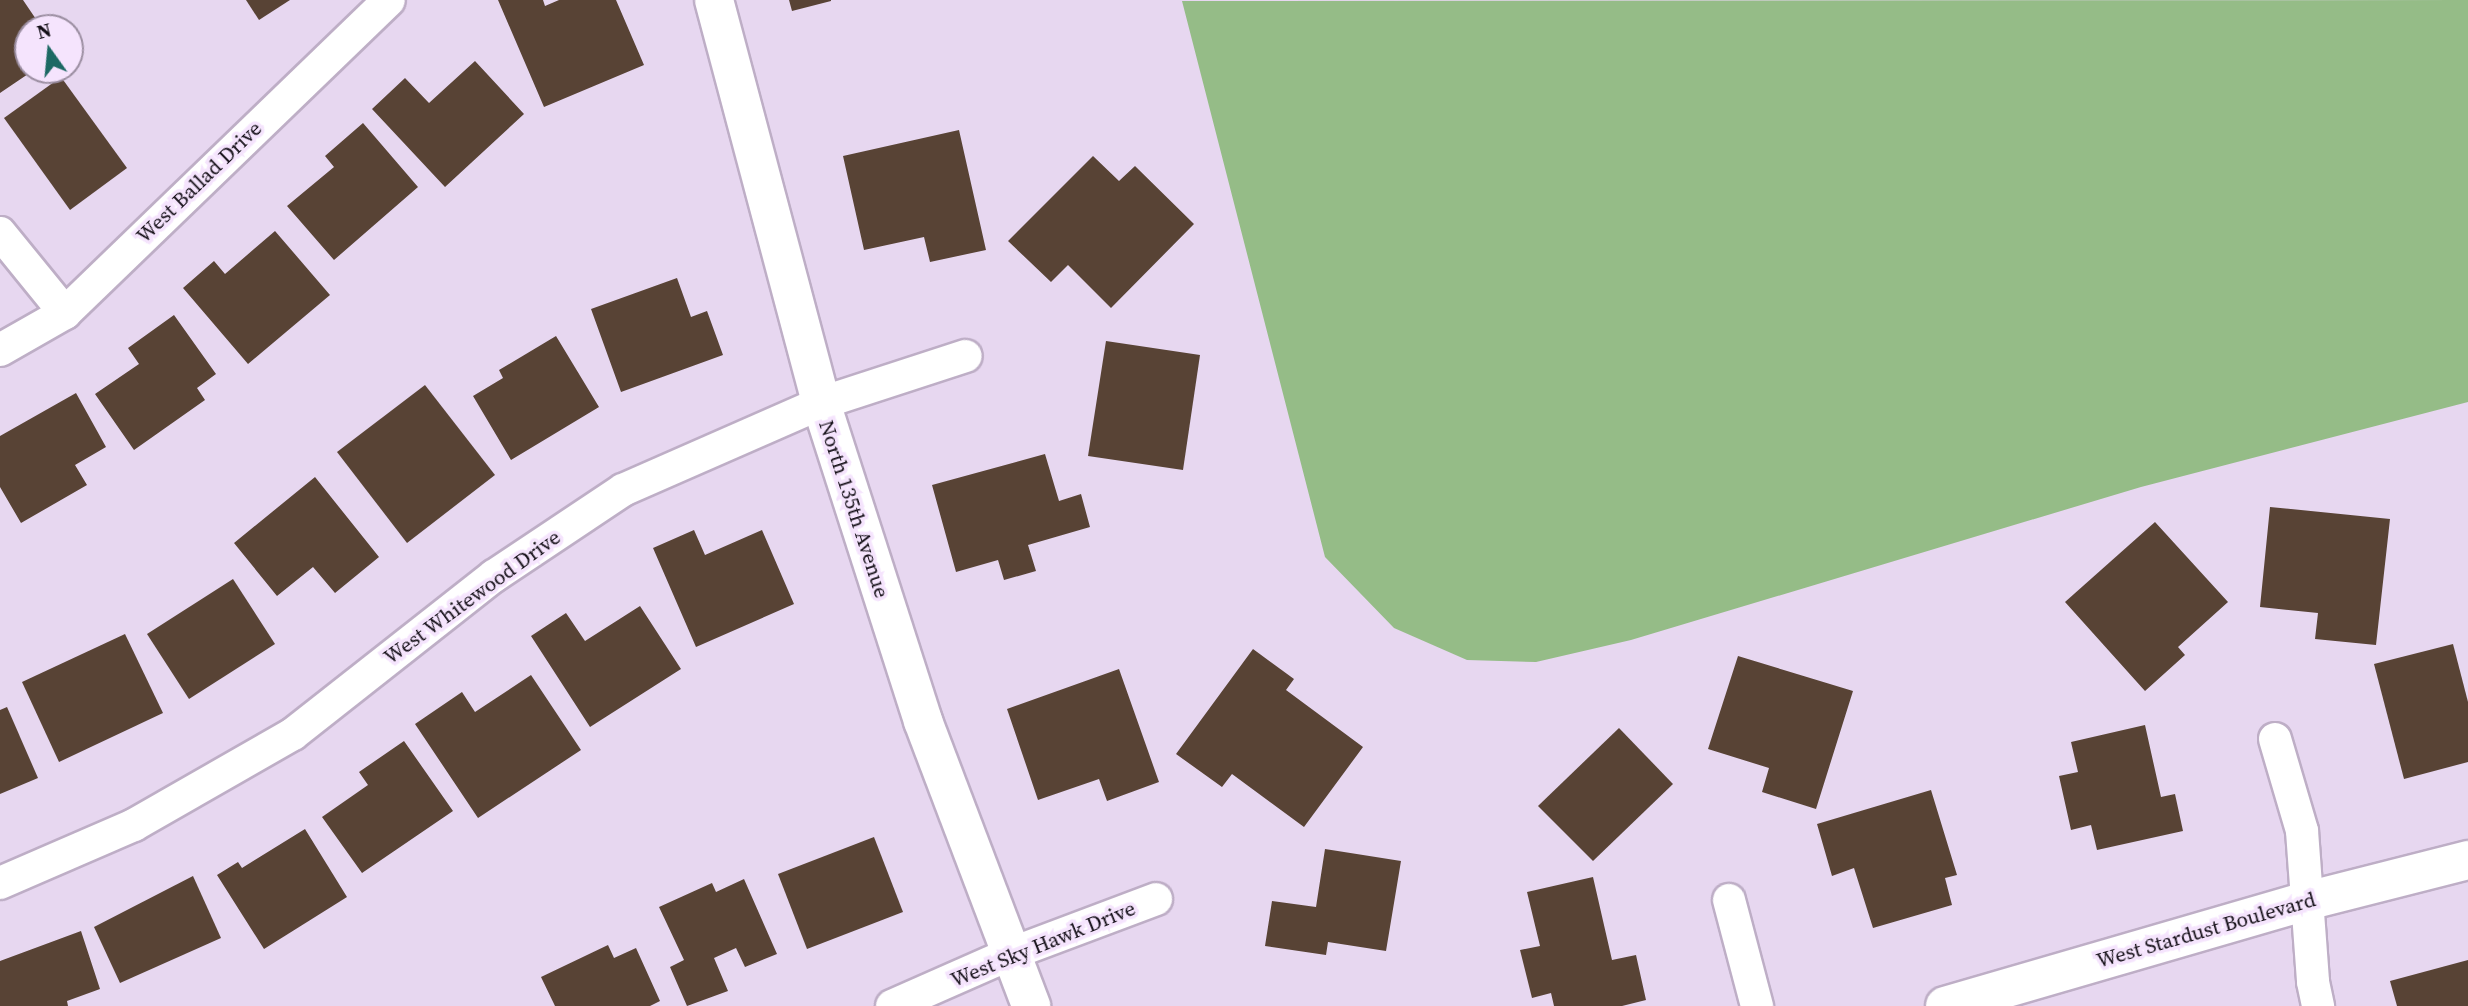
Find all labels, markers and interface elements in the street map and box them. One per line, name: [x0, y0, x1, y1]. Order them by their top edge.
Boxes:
north arrow: [14, 14, 84, 84]
text: N: [34, 16, 54, 45]
street label: West Ballad Drive: [131, 116, 267, 248]
street label: North 135th Avenue: [813, 417, 895, 601]
street label: West Whitewood Drive: [379, 524, 565, 670]
street label: West Stardust Boulevard: [2094, 887, 2318, 973]
street label: West Sky Hawk Drive: [947, 895, 1139, 993]

